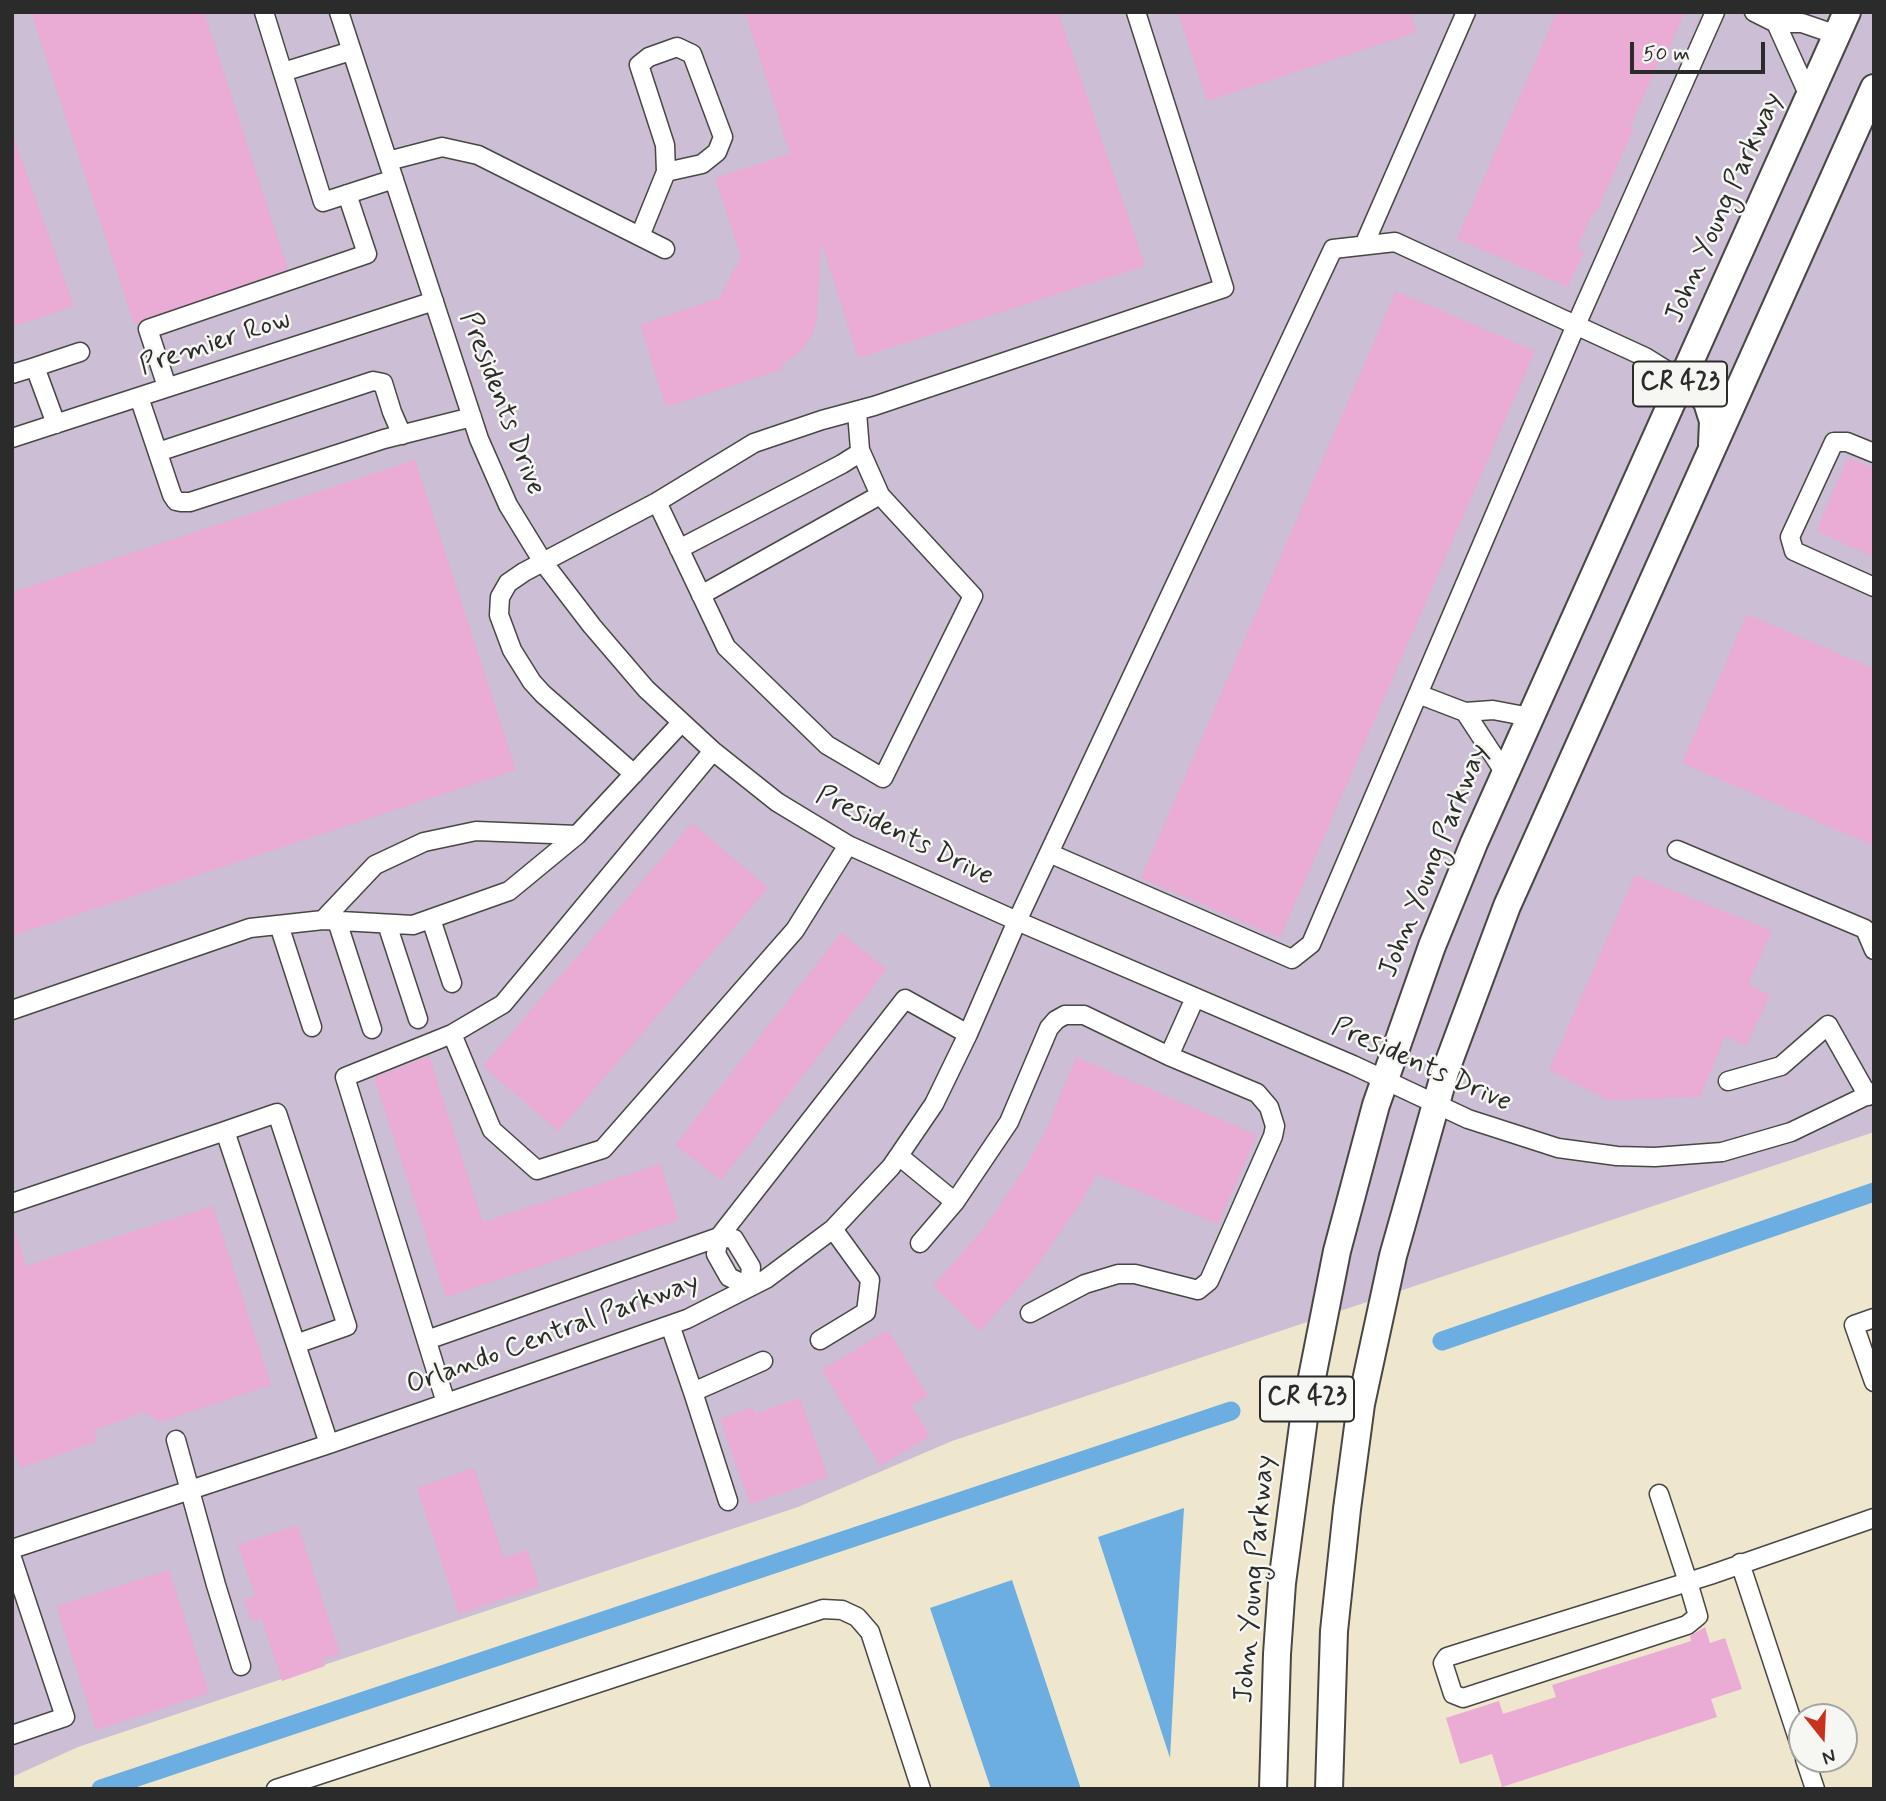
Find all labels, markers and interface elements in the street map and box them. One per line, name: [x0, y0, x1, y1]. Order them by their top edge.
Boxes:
scale bar: [1634, 28, 1769, 72]
text: 50 m: [1643, 40, 1690, 68]
street label: John Young Parkway: [1659, 87, 1791, 329]
street label: Premier Row: [135, 304, 295, 384]
street label: Presidents Drive: [451, 308, 551, 500]
road number: CR 423: [1633, 362, 1727, 406]
street label: John Young Parkway: [1373, 739, 1497, 983]
street label: Presidents Drive: [810, 780, 998, 894]
street label: Presidents Drive: [1326, 1011, 1516, 1121]
street label: Orlando Central Parkway: [402, 1266, 704, 1404]
road number: CR 423: [1260, 1376, 1354, 1422]
street label: John Young Parkway: [1228, 1453, 1284, 1705]
north arrow: [1788, 1703, 1858, 1773]
text: N: [1819, 1743, 1839, 1770]

